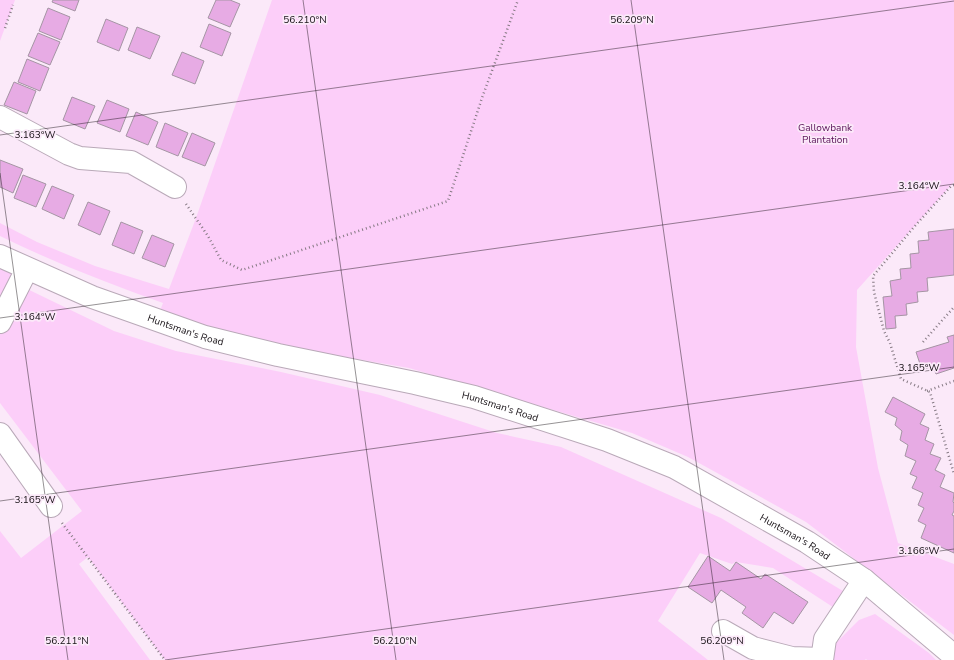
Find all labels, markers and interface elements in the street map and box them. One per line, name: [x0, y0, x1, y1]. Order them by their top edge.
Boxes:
text: 56.210°N: [283, 13, 327, 27]
text: 56.209°N: [610, 13, 654, 27]
park label: Gallowbank Plantation: [798, 121, 853, 147]
text: 3.163°W: [14, 128, 56, 142]
text: 3.164°W: [898, 179, 940, 193]
text: 3.164°W: [14, 310, 56, 324]
street label: Huntsman's Road: [145, 311, 225, 349]
text: 3.165°W: [898, 361, 940, 375]
street label: Huntsman's Road: [460, 388, 540, 425]
text: 3.165°W: [14, 493, 56, 507]
street label: Huntsman's Road: [757, 511, 833, 564]
text: 3.166°W: [898, 544, 940, 558]
text: 56.211°N: [45, 634, 89, 648]
text: 56.210°N: [373, 634, 417, 648]
text: 56.209°N: [700, 634, 744, 648]

